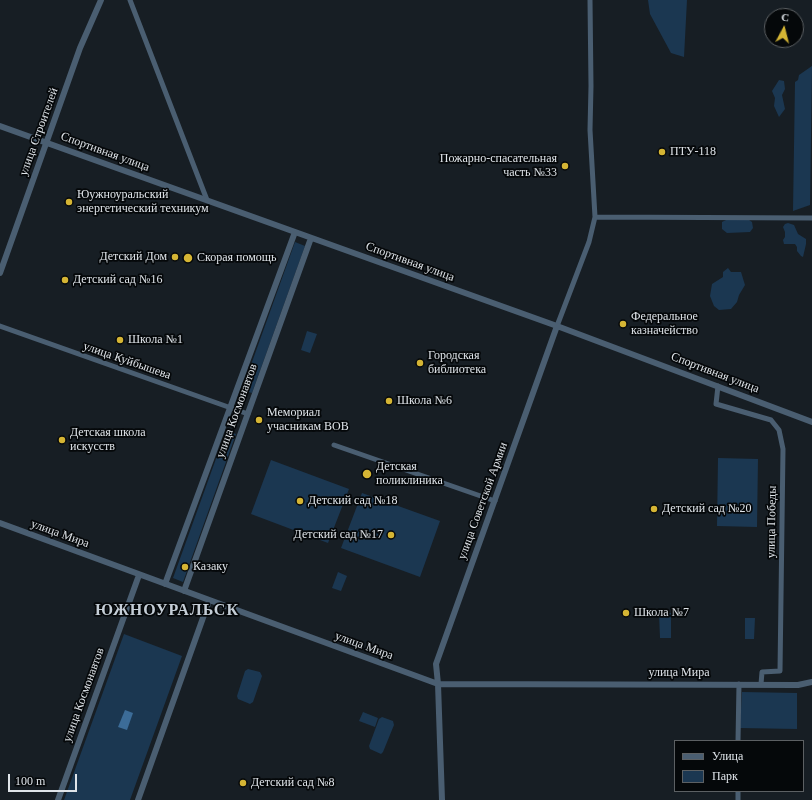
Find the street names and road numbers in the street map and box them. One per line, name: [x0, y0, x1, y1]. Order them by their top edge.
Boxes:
street label: улица Строителей: [16, 86, 62, 178]
street label: Спортивная улица: [59, 129, 151, 175]
street label: Спортивная улица: [364, 239, 456, 285]
street label: улица Куйбышева: [81, 339, 173, 383]
street label: Спортивная улица: [669, 350, 761, 396]
street label: улица Космонавтов: [213, 362, 261, 460]
street label: улица Советской Армии: [455, 440, 511, 562]
street label: улица Победы: [764, 486, 780, 558]
street label: улица Мира: [29, 517, 91, 551]
street label: улица Мира: [333, 629, 395, 663]
street label: улица Космонавтов: [60, 646, 108, 744]
street label: улица Мира: [648, 666, 710, 680]

